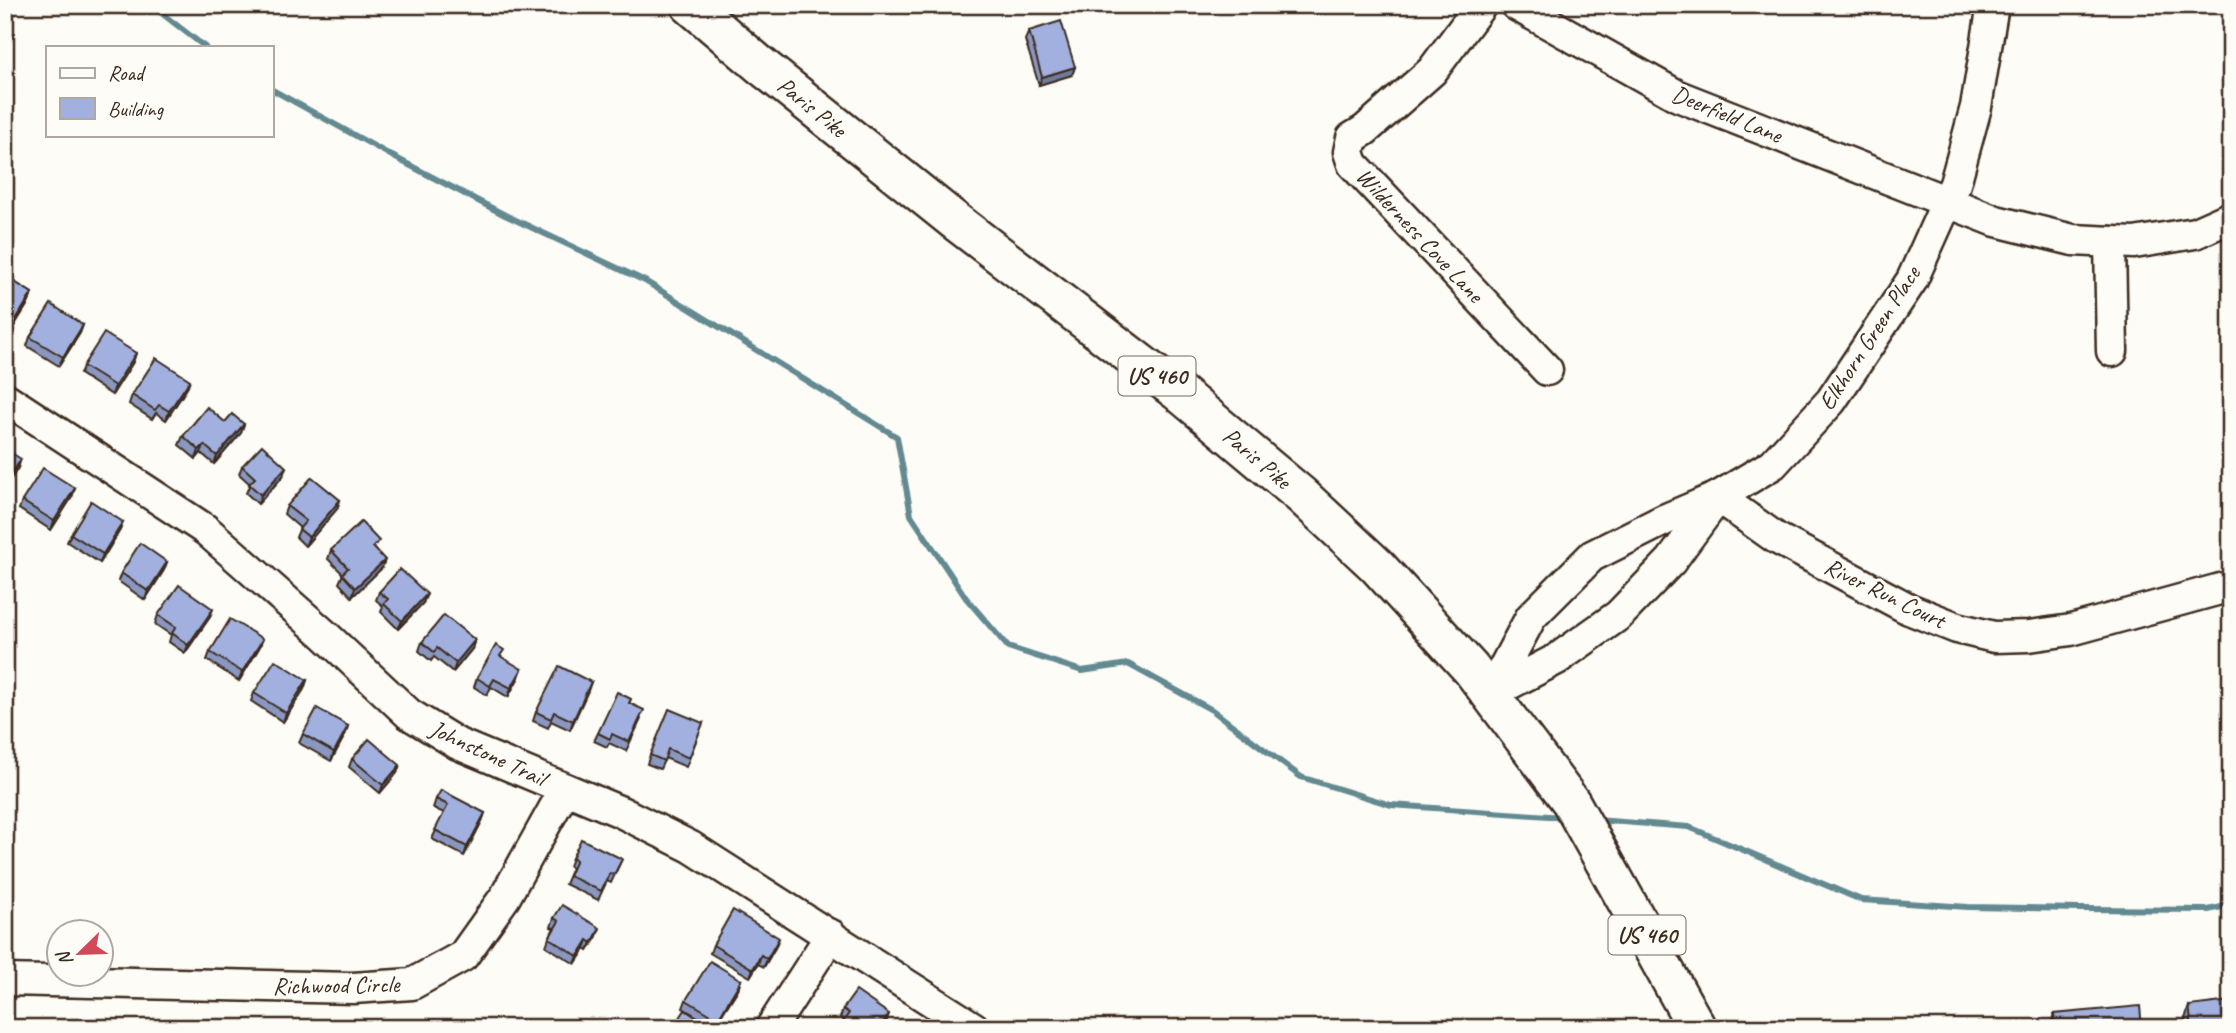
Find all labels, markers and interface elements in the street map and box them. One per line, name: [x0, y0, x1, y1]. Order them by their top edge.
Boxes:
legend: [46, 46, 273, 136]
text: Road: [108, 60, 147, 86]
street label: Paris Pike: [771, 70, 854, 145]
street label: Deerfield Lane: [1668, 78, 1788, 150]
text: Building: [108, 96, 165, 122]
street label: Wilderness Cove Lane: [1350, 161, 1492, 310]
street label: Elkhorn Green Place: [1811, 259, 1928, 415]
road number: US 460: [1118, 356, 1196, 396]
street label: Paris Pike: [1217, 421, 1299, 497]
street label: River Run Court: [1820, 551, 1952, 636]
street label: Johnstone Trail: [425, 713, 554, 794]
road number: US 460: [1608, 916, 1686, 954]
north arrow: [46, 918, 116, 988]
text: N: [51, 946, 79, 969]
street label: Richwood Circle: [272, 969, 402, 1001]

